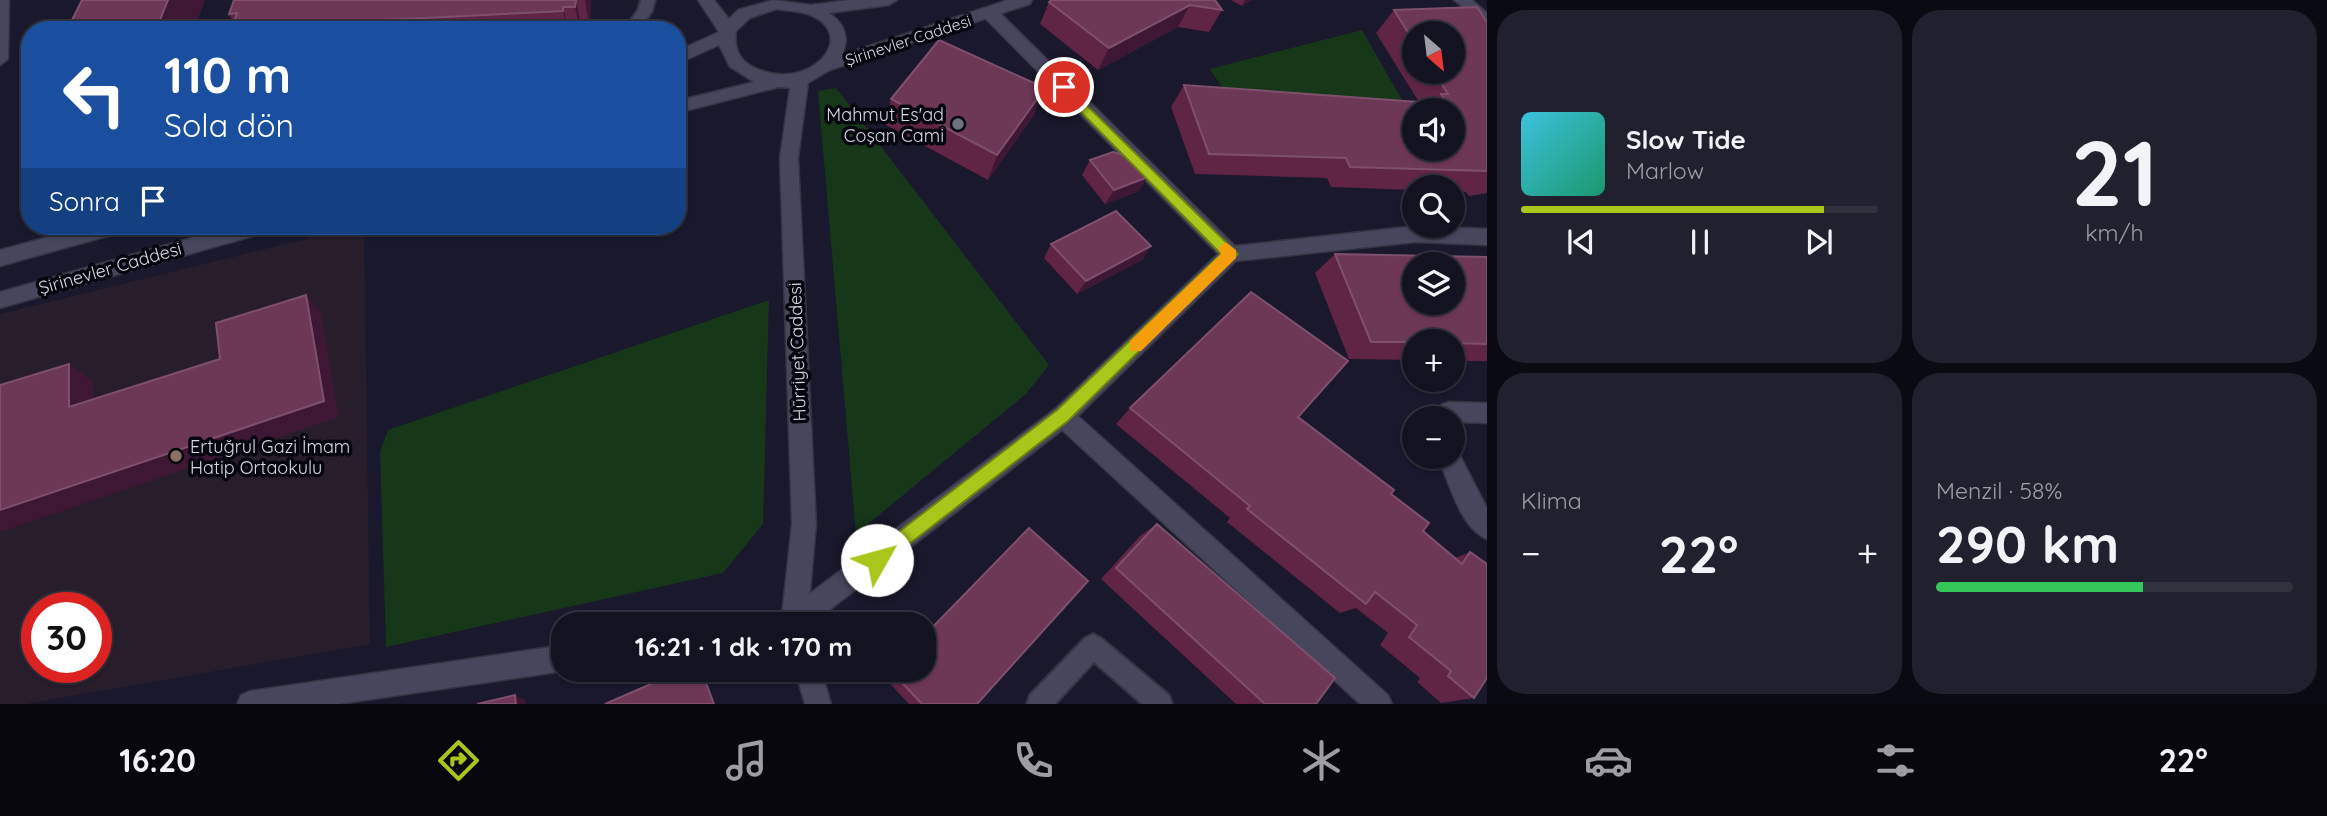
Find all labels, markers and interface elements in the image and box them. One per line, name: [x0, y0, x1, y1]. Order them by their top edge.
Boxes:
street label: Şirinevler Caddesi: [842, 10, 974, 70]
north arrow: [1402, 21, 1465, 84]
map controls: [1402, 21, 1465, 469]
text: 110 m: [164, 44, 291, 105]
icon: left: [49, 49, 140, 140]
pin: [1034, 57, 1094, 117]
icon: arrive: [1045, 68, 1083, 106]
button: sound: [1402, 98, 1465, 161]
place label: Mahmut Es'ad Coşan Cami: [826, 103, 944, 147]
text: Sola dön: [164, 105, 294, 145]
text: 21: [2071, 115, 2158, 229]
marker: Mahmut Es'ad Coşan Cami: [950, 116, 966, 132]
text: Slow Tide: [1626, 123, 1746, 156]
text: Marlow: [1626, 156, 1704, 185]
button: search: [1402, 175, 1465, 238]
icon: arrive: [134, 182, 172, 220]
text: Sonra: [49, 185, 120, 218]
text: km/h: [2085, 218, 2144, 247]
icon: previous: [1562, 223, 1600, 261]
icon: pause: [1681, 223, 1719, 261]
icon: next: [1800, 223, 1838, 261]
street label: Şirinevler Caddesi: [36, 237, 184, 299]
button: layers: [1402, 252, 1465, 315]
street label: Hürriyet Caddesi: [783, 282, 811, 422]
button: +: [1402, 329, 1465, 392]
button: −: [1402, 406, 1465, 469]
place label: Ertuğrul Gazi İmam Hatip Ortaokulu: [190, 435, 350, 479]
marker: Ertuğrul Gazi İmam Hatip Ortaokulu: [168, 448, 184, 464]
text: Menzil · 58%: [1936, 476, 2062, 505]
text: Klima: [1521, 486, 1582, 515]
text: 290 km: [1936, 511, 2119, 576]
text: 22°: [1659, 521, 1738, 586]
position arrow: [840, 523, 914, 597]
text: −: [1521, 529, 1541, 577]
text: +: [1857, 529, 1878, 577]
speed limit sign: 30: [21, 592, 112, 683]
text: 16:21 · 1 dk · 170 m: [635, 630, 852, 663]
icon: directions: [434, 736, 483, 785]
icon: music: [722, 736, 771, 785]
icon: phone: [1009, 736, 1058, 785]
icon: climate: [1297, 736, 1346, 785]
icon: car: [1584, 736, 1633, 785]
icon: filters: [1871, 736, 1920, 785]
text: 16:20: [119, 740, 196, 780]
text: 22°: [2159, 740, 2208, 780]

